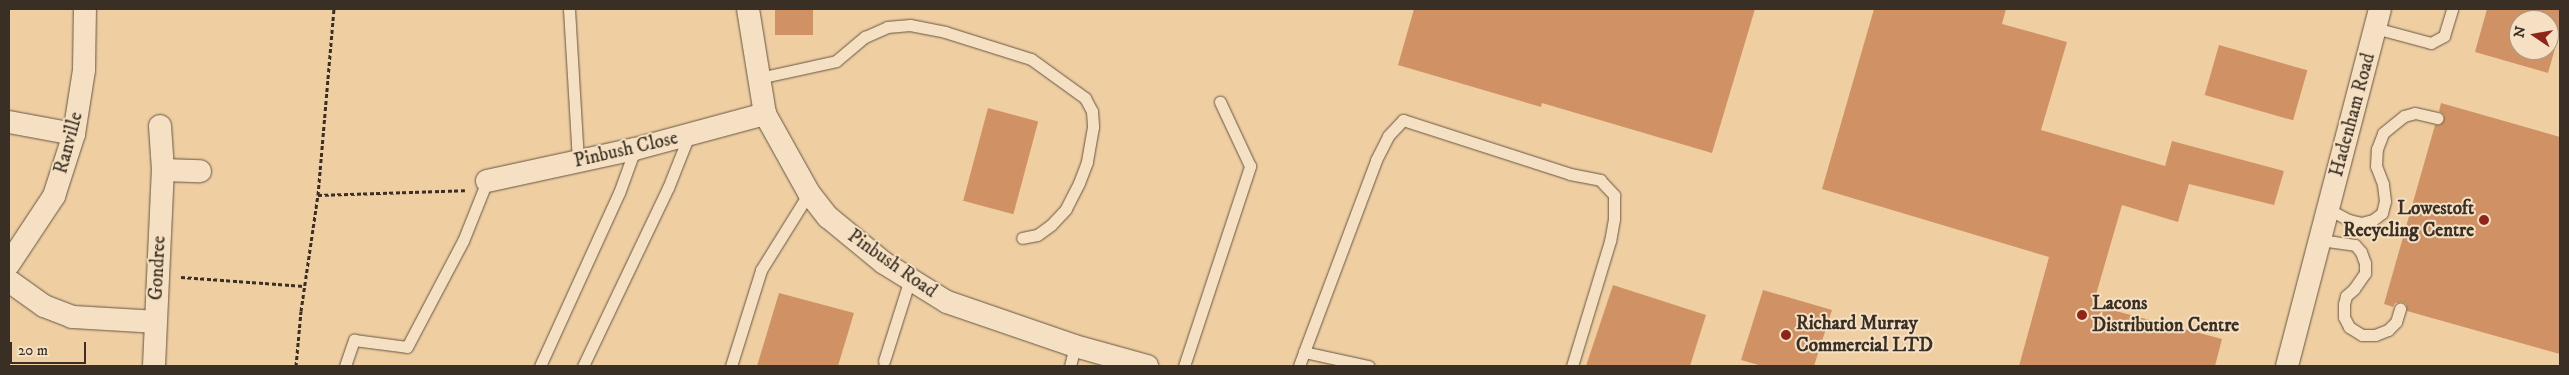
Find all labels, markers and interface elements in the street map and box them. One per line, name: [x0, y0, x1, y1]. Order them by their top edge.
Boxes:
north arrow: [2509, 10, 2559, 60]
text: N: [2510, 25, 2530, 40]
street label: Hadenham Road: [2326, 51, 2380, 179]
street label: Ranville: [50, 110, 88, 176]
street label: Pinbush Close: [572, 127, 680, 173]
place label: Lowestoft Recycling Centre: [2343, 198, 2474, 242]
marker: Lowestoft Recycling Centre: [2478, 214, 2490, 226]
street label: Pinbush Road: [843, 225, 941, 303]
street label: Gondree: [145, 235, 171, 301]
place label: Lacons Distribution Centre: [2092, 293, 2239, 337]
marker: Lacons Distribution Centre: [2076, 309, 2088, 321]
place label: Richard Murray Commercial LTD: [1796, 313, 1933, 357]
marker: Richard Murray Commercial LTD: [1780, 329, 1792, 341]
scale bar: [12, 332, 89, 364]
text: 20 m: [18, 341, 48, 360]

